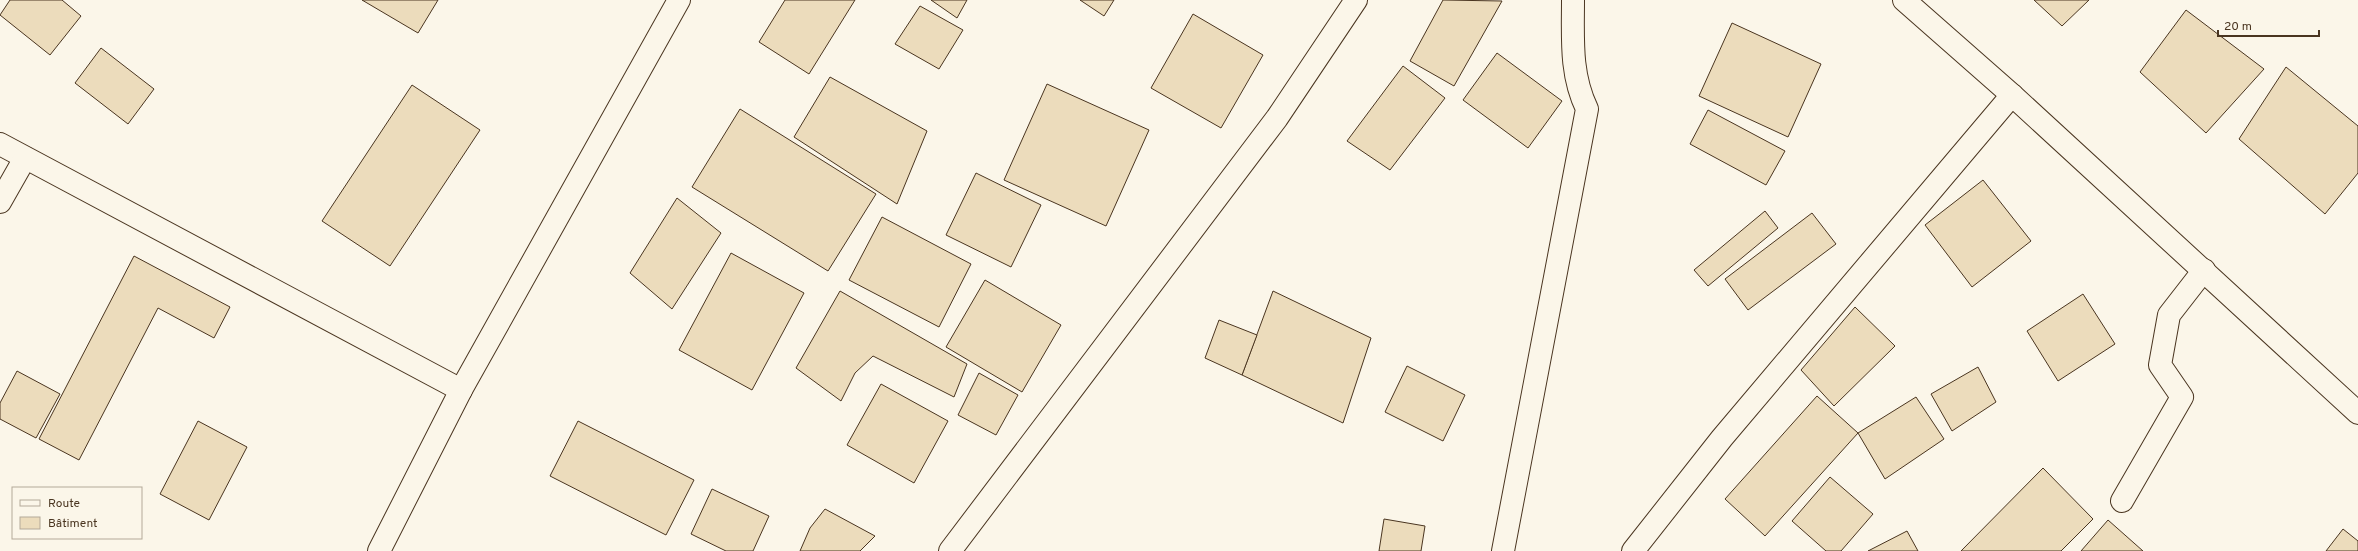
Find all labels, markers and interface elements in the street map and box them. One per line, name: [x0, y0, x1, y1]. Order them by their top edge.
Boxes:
scale bar: [2218, 12, 2319, 38]
text: 20 m: [2224, 19, 2252, 35]
legend: [12, 487, 142, 539]
text: Route: [48, 496, 80, 512]
text: Bâtiment: [48, 516, 98, 532]

